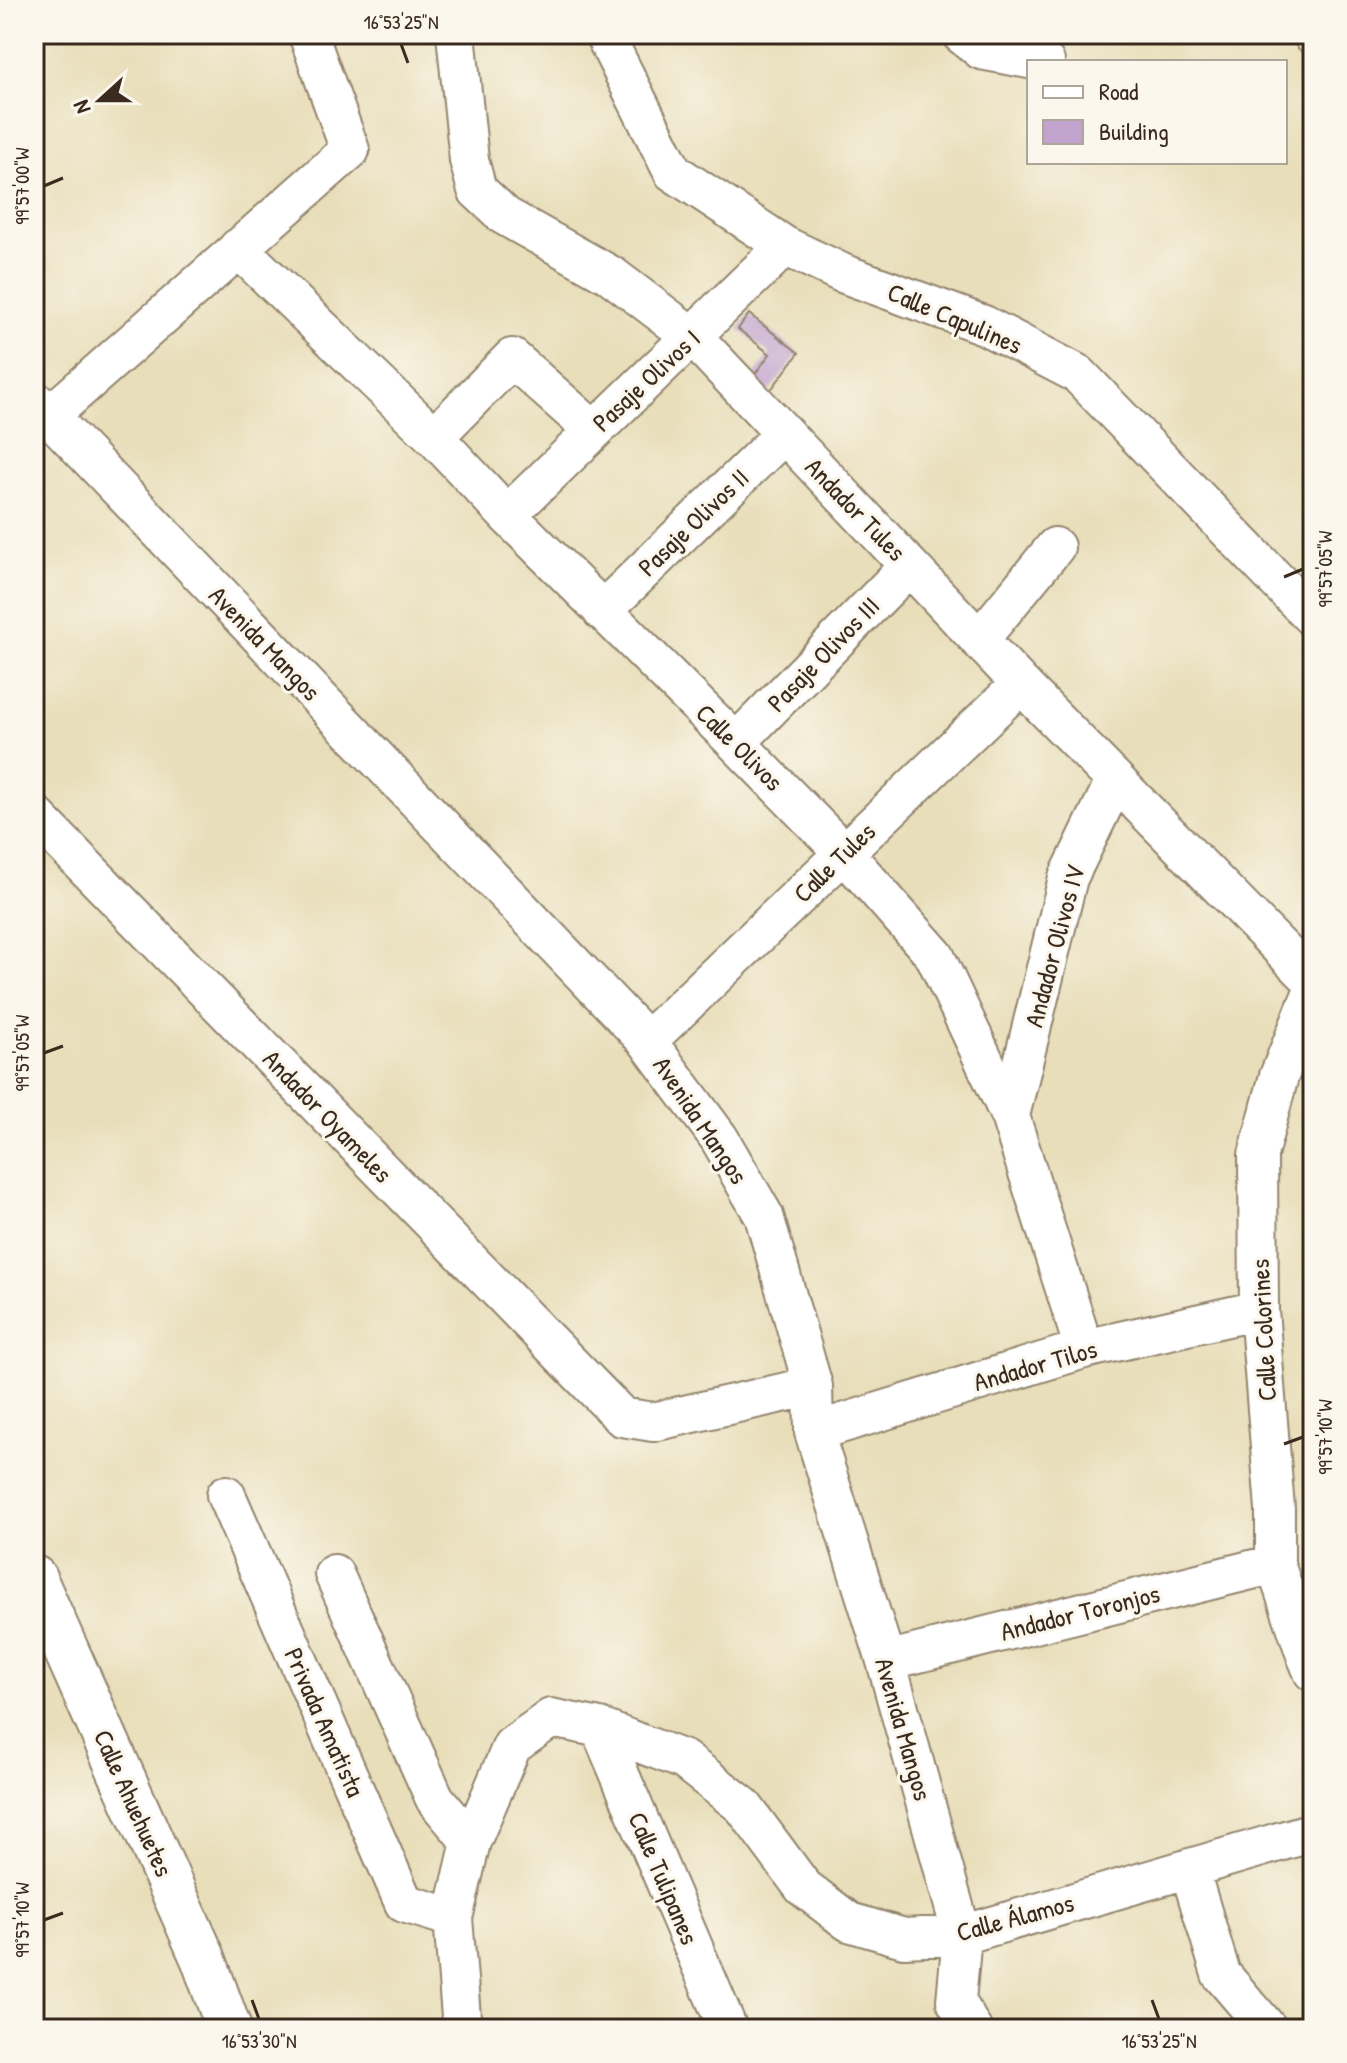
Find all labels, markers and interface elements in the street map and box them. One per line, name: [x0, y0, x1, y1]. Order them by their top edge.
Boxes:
text: 16°53'25"N: [363, 8, 439, 35]
north arrow: [60, 60, 140, 140]
legend: [1027, 60, 1287, 164]
text: Road: [1099, 75, 1138, 107]
text: N: [65, 96, 97, 118]
text: Building: [1099, 115, 1169, 147]
text: 99°57'00"W: [8, 147, 35, 225]
street label: Calle Capulines: [882, 274, 1028, 362]
street label: Pasaje Olivos I: [585, 321, 707, 439]
street label: Andador Tules: [798, 450, 914, 568]
street label: Pasaje Olivos II: [630, 460, 756, 584]
text: 99°57'05"W: [1311, 530, 1338, 607]
street label: Avenida Mangos: [201, 578, 329, 708]
street label: Pasaje Olivos III: [759, 589, 887, 719]
street label: Calle Olivos: [689, 696, 791, 798]
street label: Calle Tules: [785, 814, 883, 910]
street label: Andador Olivos IV: [1016, 861, 1093, 1031]
text: 99°57'05"W: [8, 1014, 35, 1091]
street label: Andador Oyameles: [256, 1042, 400, 1190]
street label: Avenida Mangos: [645, 1049, 757, 1191]
street label: Calle Colorines: [1242, 1258, 1284, 1402]
street label: Andador Tilos: [969, 1331, 1101, 1399]
text: 99°57'10"W: [1311, 1399, 1338, 1475]
street label: Andador Toronjos: [997, 1575, 1163, 1649]
street label: Privada Amatista: [277, 1642, 373, 1802]
street label: Avenida Mangos: [867, 1654, 941, 1804]
street label: Calle Ahuehuetes: [86, 1724, 182, 1882]
street label: Calle Tulipanes: [620, 1806, 708, 1950]
text: 99°57'10"W: [8, 1882, 35, 1958]
street label: Calle Álamos: [953, 1885, 1077, 1949]
text: 16°53'30"N: [221, 2027, 297, 2054]
text: 16°53'25"N: [1121, 2027, 1197, 2054]

